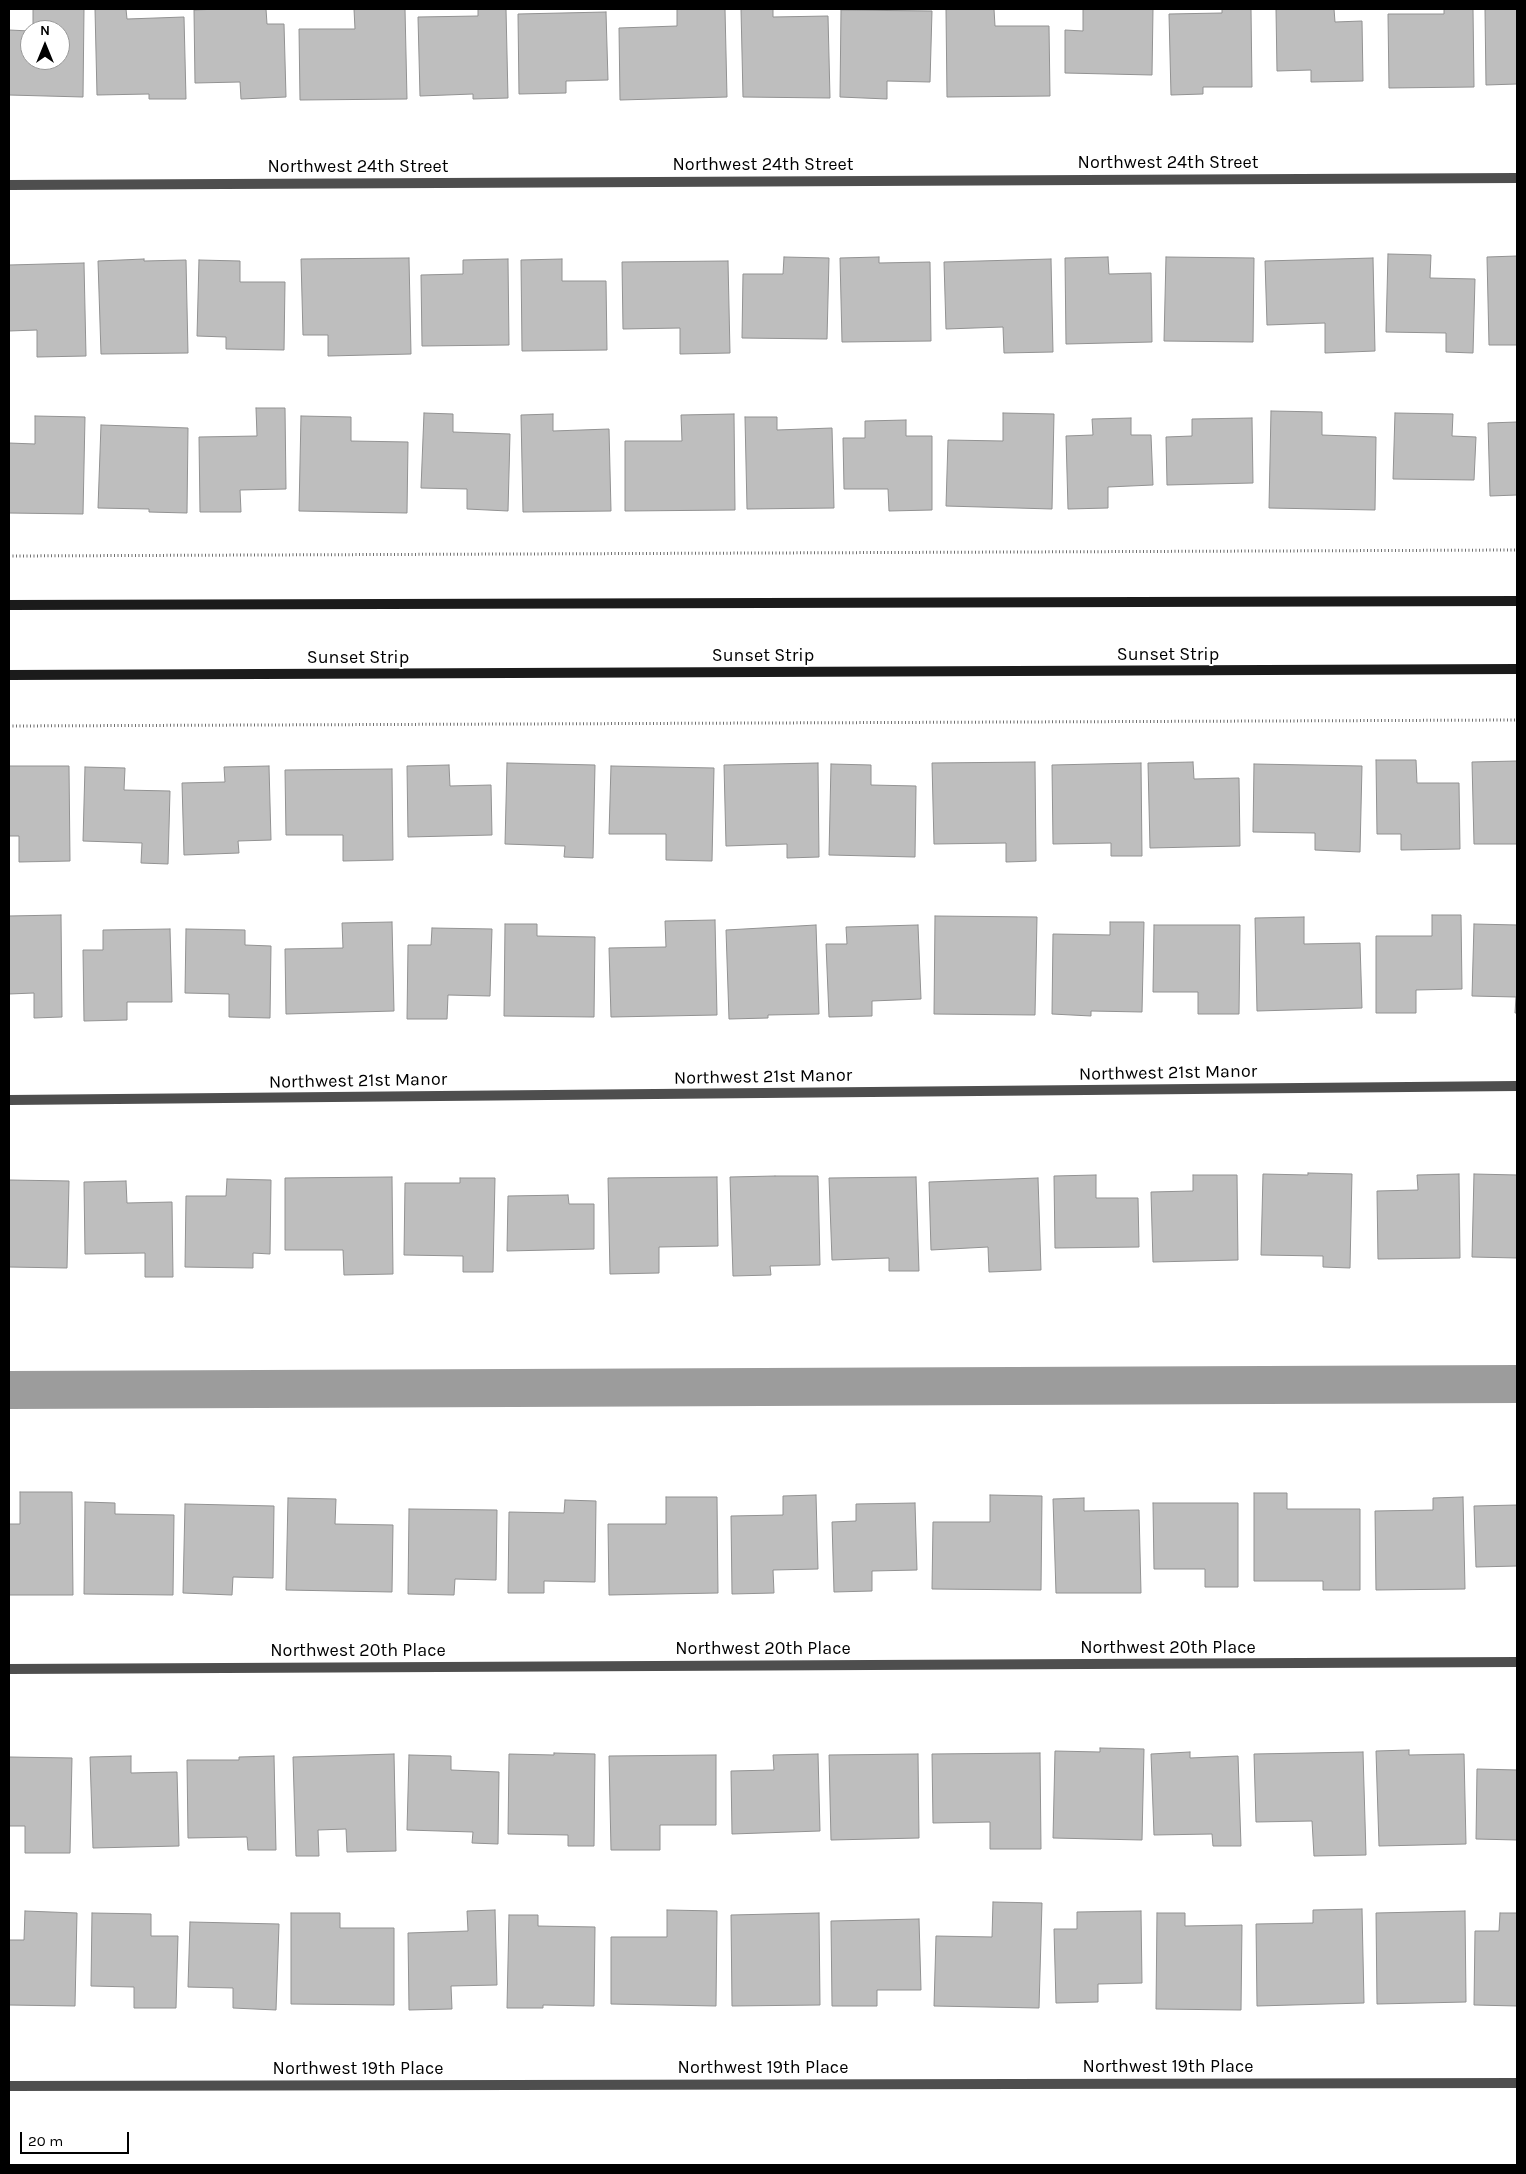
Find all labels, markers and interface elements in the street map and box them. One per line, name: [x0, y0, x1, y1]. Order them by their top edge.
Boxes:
north arrow: [20, 20, 70, 70]
text: N: [40, 22, 50, 39]
street label: Northwest 24th Street: [1078, 152, 1258, 174]
street label: Northwest 24th Street: [673, 154, 853, 176]
street label: Northwest 24th Street: [268, 156, 448, 178]
street label: Sunset Strip: [1117, 644, 1219, 666]
street label: Sunset Strip: [712, 645, 814, 667]
street label: Sunset Strip: [307, 647, 409, 669]
street label: Northwest 21st Manor: [1079, 1061, 1257, 1085]
street label: Northwest 21st Manor: [674, 1065, 852, 1089]
street label: Northwest 21st Manor: [269, 1069, 447, 1093]
street label: Northwest 20th Place: [1080, 1637, 1256, 1659]
street label: Northwest 20th Place: [675, 1638, 851, 1660]
street label: Northwest 20th Place: [270, 1640, 446, 1662]
street label: Northwest 19th Place: [1083, 2056, 1253, 2078]
street label: Northwest 19th Place: [678, 2057, 848, 2079]
street label: Northwest 19th Place: [273, 2058, 443, 2080]
scale bar: [22, 2122, 131, 2154]
text: 20 m: [28, 2132, 63, 2150]

